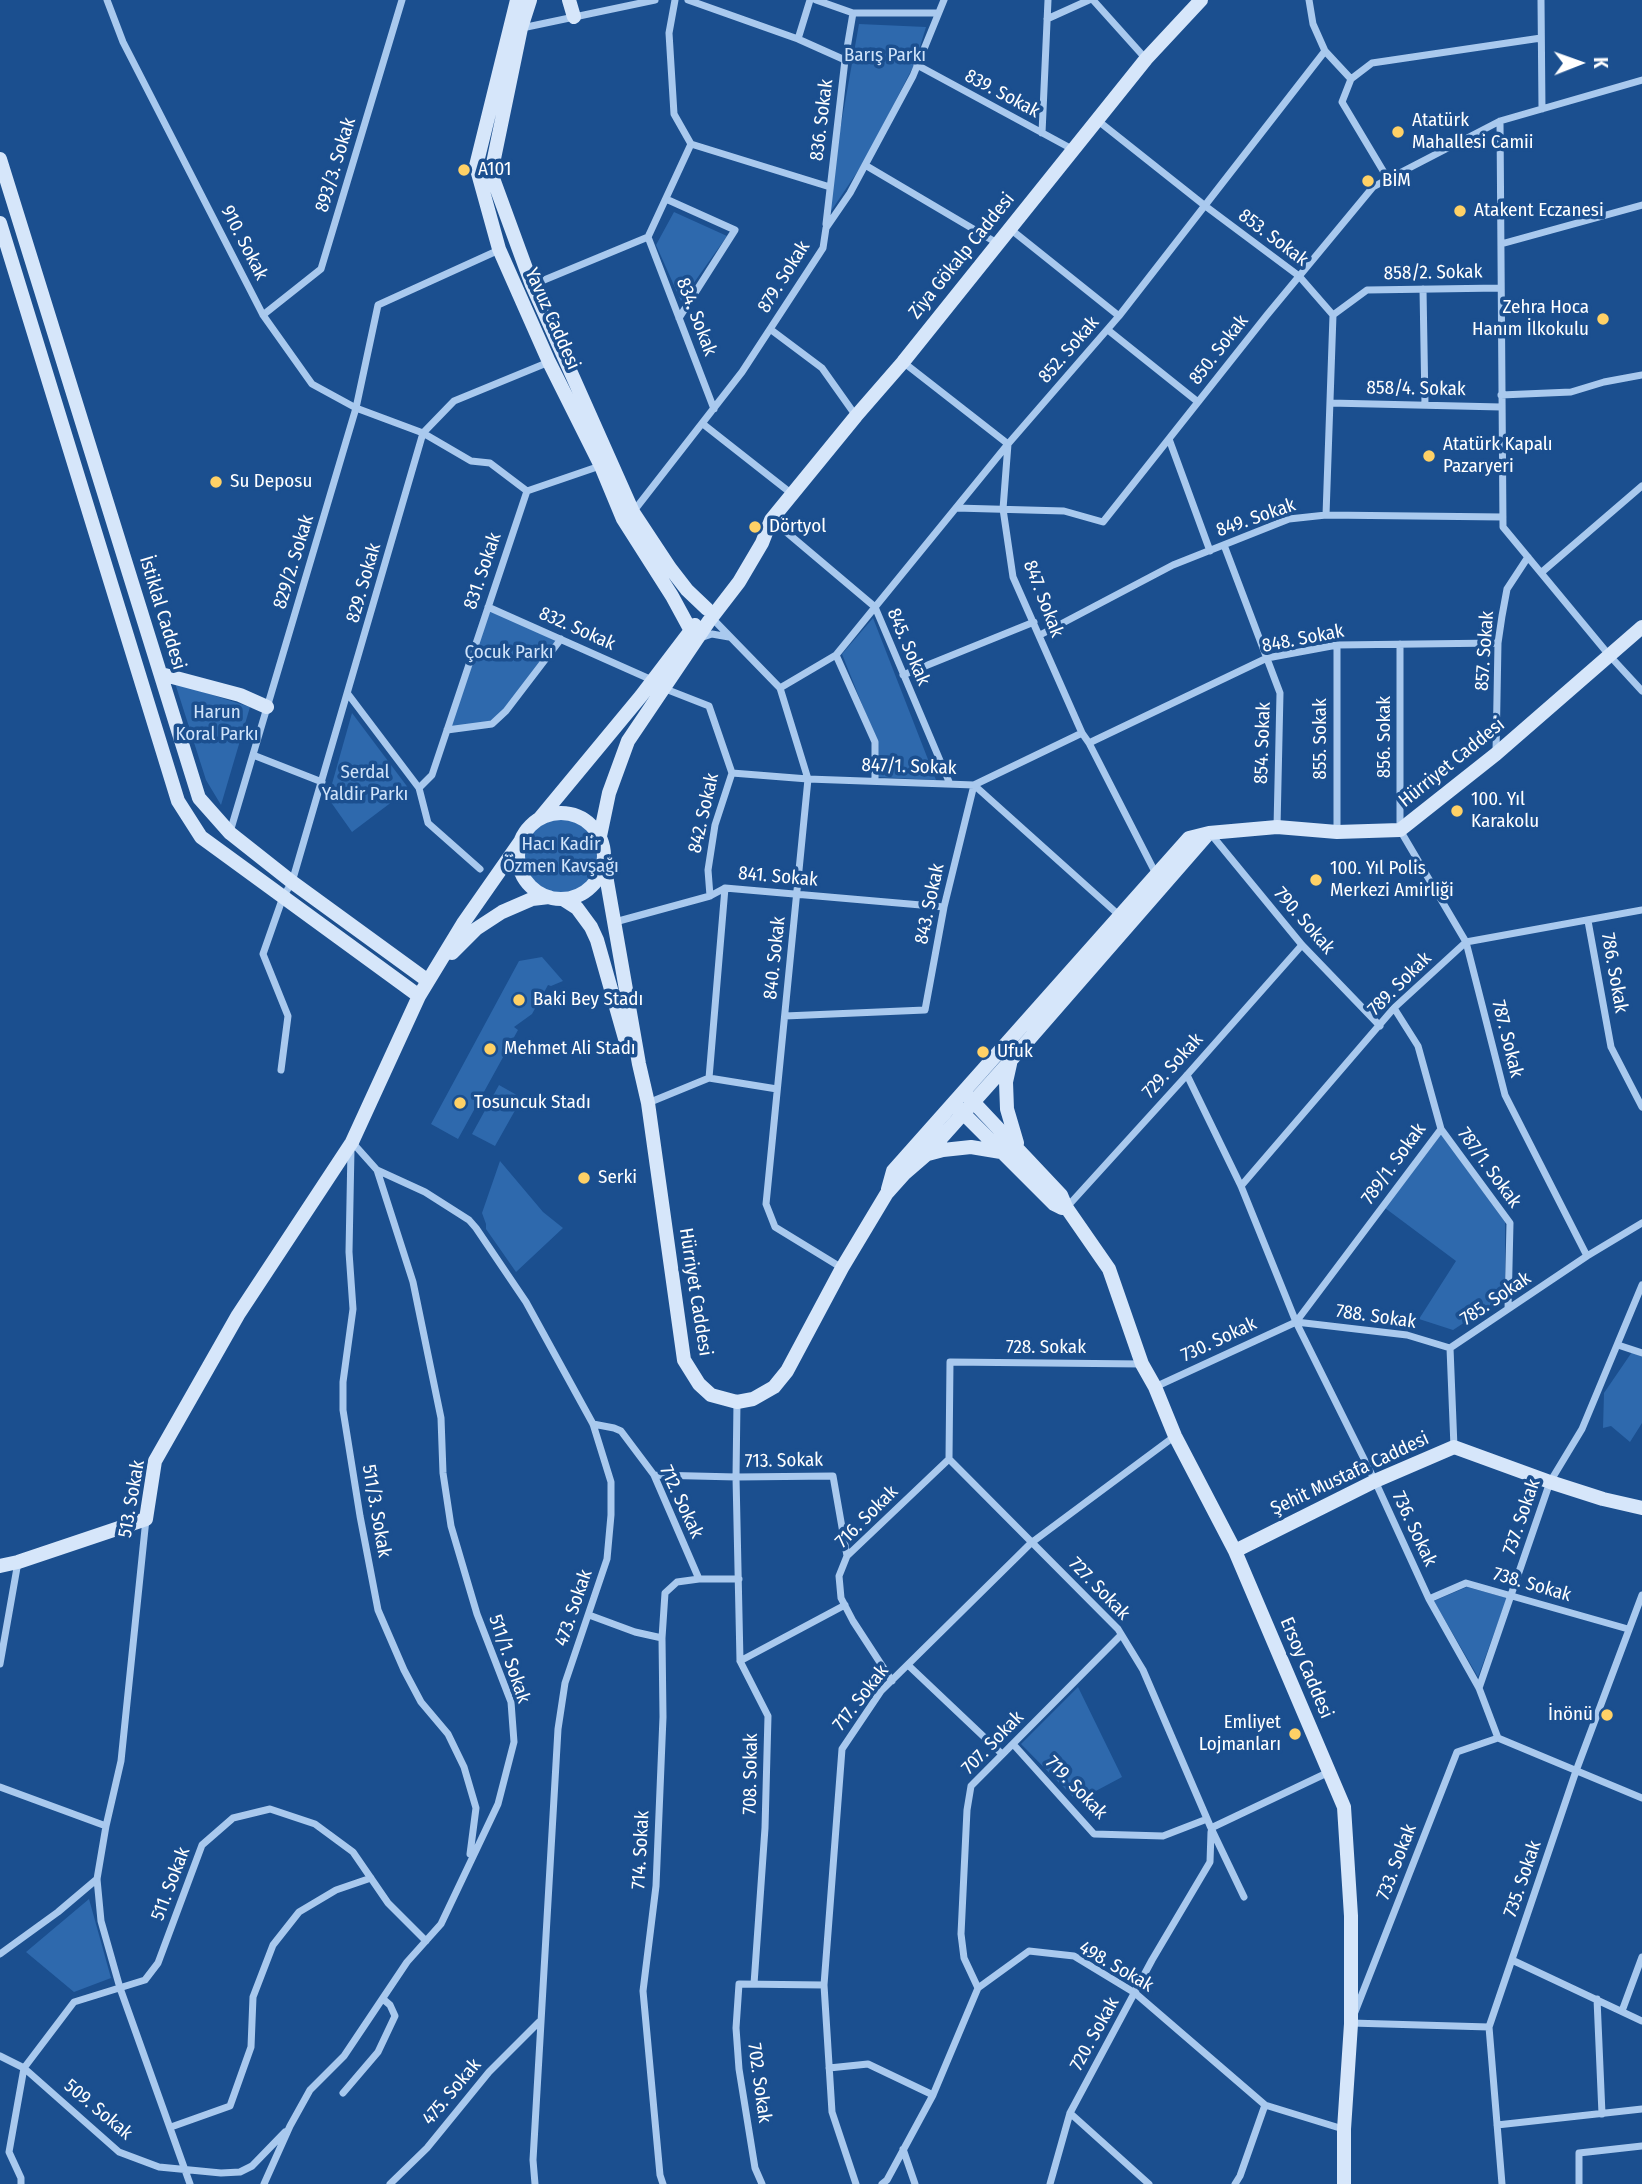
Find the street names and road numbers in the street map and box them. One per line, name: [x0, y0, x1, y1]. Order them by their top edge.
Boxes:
street label: 839. Sokak: [961, 65, 1043, 123]
street label: 836. Sokak: [806, 78, 838, 162]
street label: 893/3. Sokak: [311, 115, 361, 215]
street label: Ziya Gökalp Caddesi: [904, 188, 1020, 324]
street label: 910. Sokak: [215, 202, 273, 284]
street label: 853. Sokak: [1234, 204, 1312, 272]
street label: 879. Sokak: [753, 237, 815, 317]
street label: 858/2. Sokak: [1383, 261, 1483, 285]
street label: Yavuz Caddesi: [519, 265, 585, 373]
street label: 834. Sokak: [671, 275, 721, 359]
street label: 850. Sokak: [1185, 310, 1253, 390]
street label: 852. Sokak: [1034, 312, 1104, 388]
street label: 858/4. Sokak: [1366, 377, 1466, 401]
street label: 849. Sokak: [1213, 494, 1299, 542]
street label: 829/2. Sokak: [269, 512, 319, 612]
street label: 831. Sokak: [459, 530, 507, 612]
street label: 829. Sokak: [342, 541, 386, 625]
street label: İstiklal Caddesi: [134, 553, 190, 673]
street label: 847. Sokak: [1018, 557, 1068, 641]
street label: 832. Sokak: [535, 602, 619, 656]
street label: 845. Sokak: [882, 605, 934, 689]
street label: 857. Sokak: [1471, 610, 1499, 692]
street label: 848. Sokak: [1260, 620, 1346, 658]
street label: 856. Sokak: [1374, 696, 1396, 778]
street label: 855. Sokak: [1310, 698, 1332, 780]
street label: 854. Sokak: [1250, 702, 1276, 784]
street label: Hürriyet Caddesi: [1395, 713, 1509, 813]
street label: 847/1. Sokak: [861, 754, 957, 780]
street label: 842. Sokak: [684, 771, 724, 855]
street label: 841. Sokak: [737, 862, 819, 892]
street label: 843. Sokak: [910, 862, 950, 946]
street label: 790. Sokak: [1269, 883, 1339, 959]
street label: 840. Sokak: [759, 915, 791, 1001]
street label: 786. Sokak: [1596, 931, 1632, 1015]
street label: 789. Sokak: [1363, 947, 1437, 1021]
street label: 787. Sokak: [1486, 998, 1528, 1080]
street label: 729. Sokak: [1138, 1029, 1208, 1103]
street label: 789/1. Sokak: [1357, 1119, 1431, 1209]
street label: 787/1. Sokak: [1452, 1124, 1526, 1212]
street label: Hürriyet Caddesi: [674, 1226, 716, 1358]
street label: 785. Sokak: [1456, 1267, 1536, 1331]
street label: 788. Sokak: [1334, 1300, 1418, 1334]
street label: 730. Sokak: [1178, 1313, 1260, 1367]
street label: 728. Sokak: [1006, 1337, 1086, 1359]
street label: Şehit Mustafa Caddesi: [1267, 1427, 1433, 1521]
street label: 713. Sokak: [745, 1449, 823, 1473]
street label: 513. Sokak: [114, 1458, 150, 1540]
street label: 712. Sokak: [654, 1462, 708, 1542]
street label: 511/3. Sokak: [357, 1463, 395, 1559]
street label: 737. Sokak: [1498, 1476, 1546, 1558]
street label: 716. Sokak: [831, 1481, 903, 1553]
street label: 736. Sokak: [1387, 1488, 1441, 1570]
street label: 727. Sokak: [1064, 1553, 1134, 1625]
street label: 738. Sokak: [1490, 1563, 1574, 1607]
street label: 473. Sokak: [550, 1567, 598, 1649]
street label: 511/1. Sokak: [483, 1612, 535, 1706]
street label: Ersoy Caddesi: [1275, 1614, 1337, 1722]
street label: 717. Sokak: [828, 1661, 894, 1735]
street label: 707. Sokak: [957, 1707, 1029, 1779]
street label: 708. Sokak: [739, 1733, 763, 1815]
street label: 719. Sokak: [1040, 1752, 1112, 1824]
street label: 714. Sokak: [628, 1810, 654, 1890]
street label: 733. Sokak: [1372, 1821, 1422, 1903]
street label: 735. Sokak: [1499, 1838, 1547, 1920]
street label: 511. Sokak: [147, 1844, 195, 1924]
street label: 498. Sokak: [1075, 1937, 1157, 1997]
street label: 720. Sokak: [1066, 1993, 1124, 2075]
street label: 702. Sokak: [742, 2042, 776, 2124]
street label: 475. Sokak: [418, 2054, 486, 2130]
street label: 509. Sokak: [59, 2075, 137, 2145]

